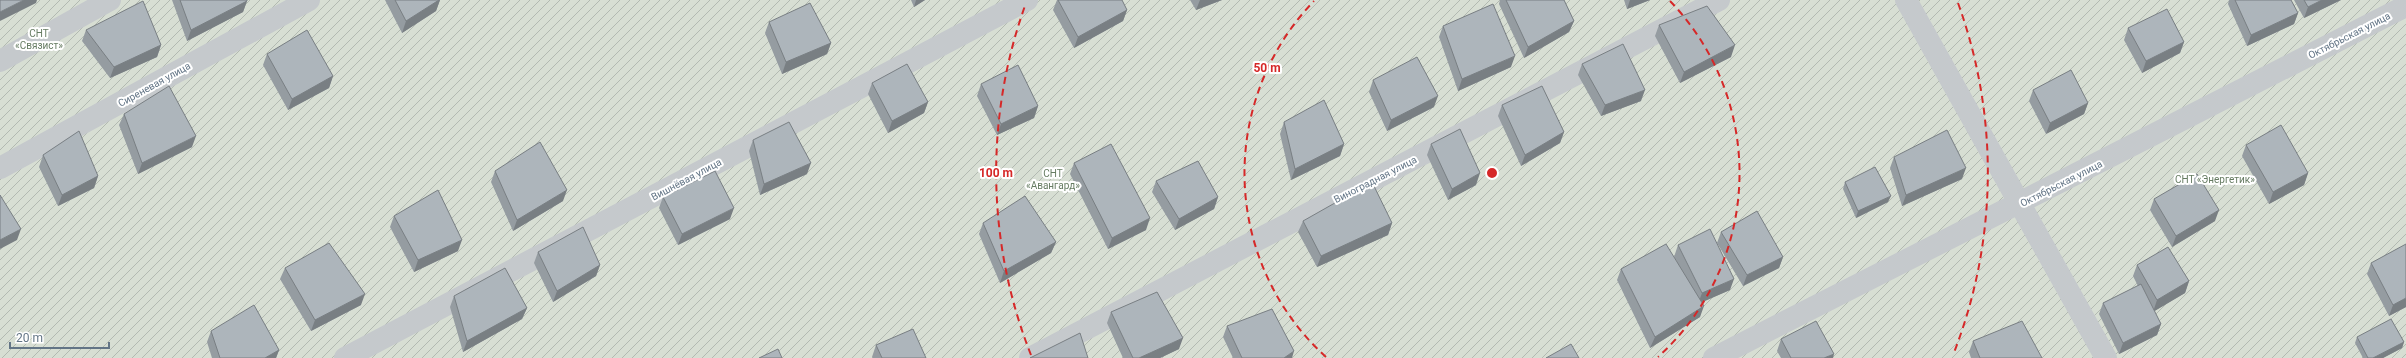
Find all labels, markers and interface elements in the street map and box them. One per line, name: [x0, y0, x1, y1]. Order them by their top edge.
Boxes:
street label: Октябрьская улица: [2306, 10, 2392, 61]
park label: СНТ «Связист»: [15, 28, 63, 51]
street label: Сиреневая улица: [116, 60, 192, 109]
text: 50 m: [1253, 61, 1281, 75]
street label: Виноградная улица: [1332, 154, 1418, 205]
street label: Вишнёвая улица: [649, 156, 723, 203]
street label: Октябрьская улица: [2018, 158, 2104, 209]
text: 100 m: [979, 166, 1013, 180]
centre of rings: [1485, 166, 1499, 180]
park label: СНТ «Авангард»: [1026, 168, 1080, 191]
park label: СНТ «Энергетик»: [2175, 174, 2255, 185]
scale bar: [10, 324, 109, 350]
text: 20 m: [16, 331, 43, 345]

